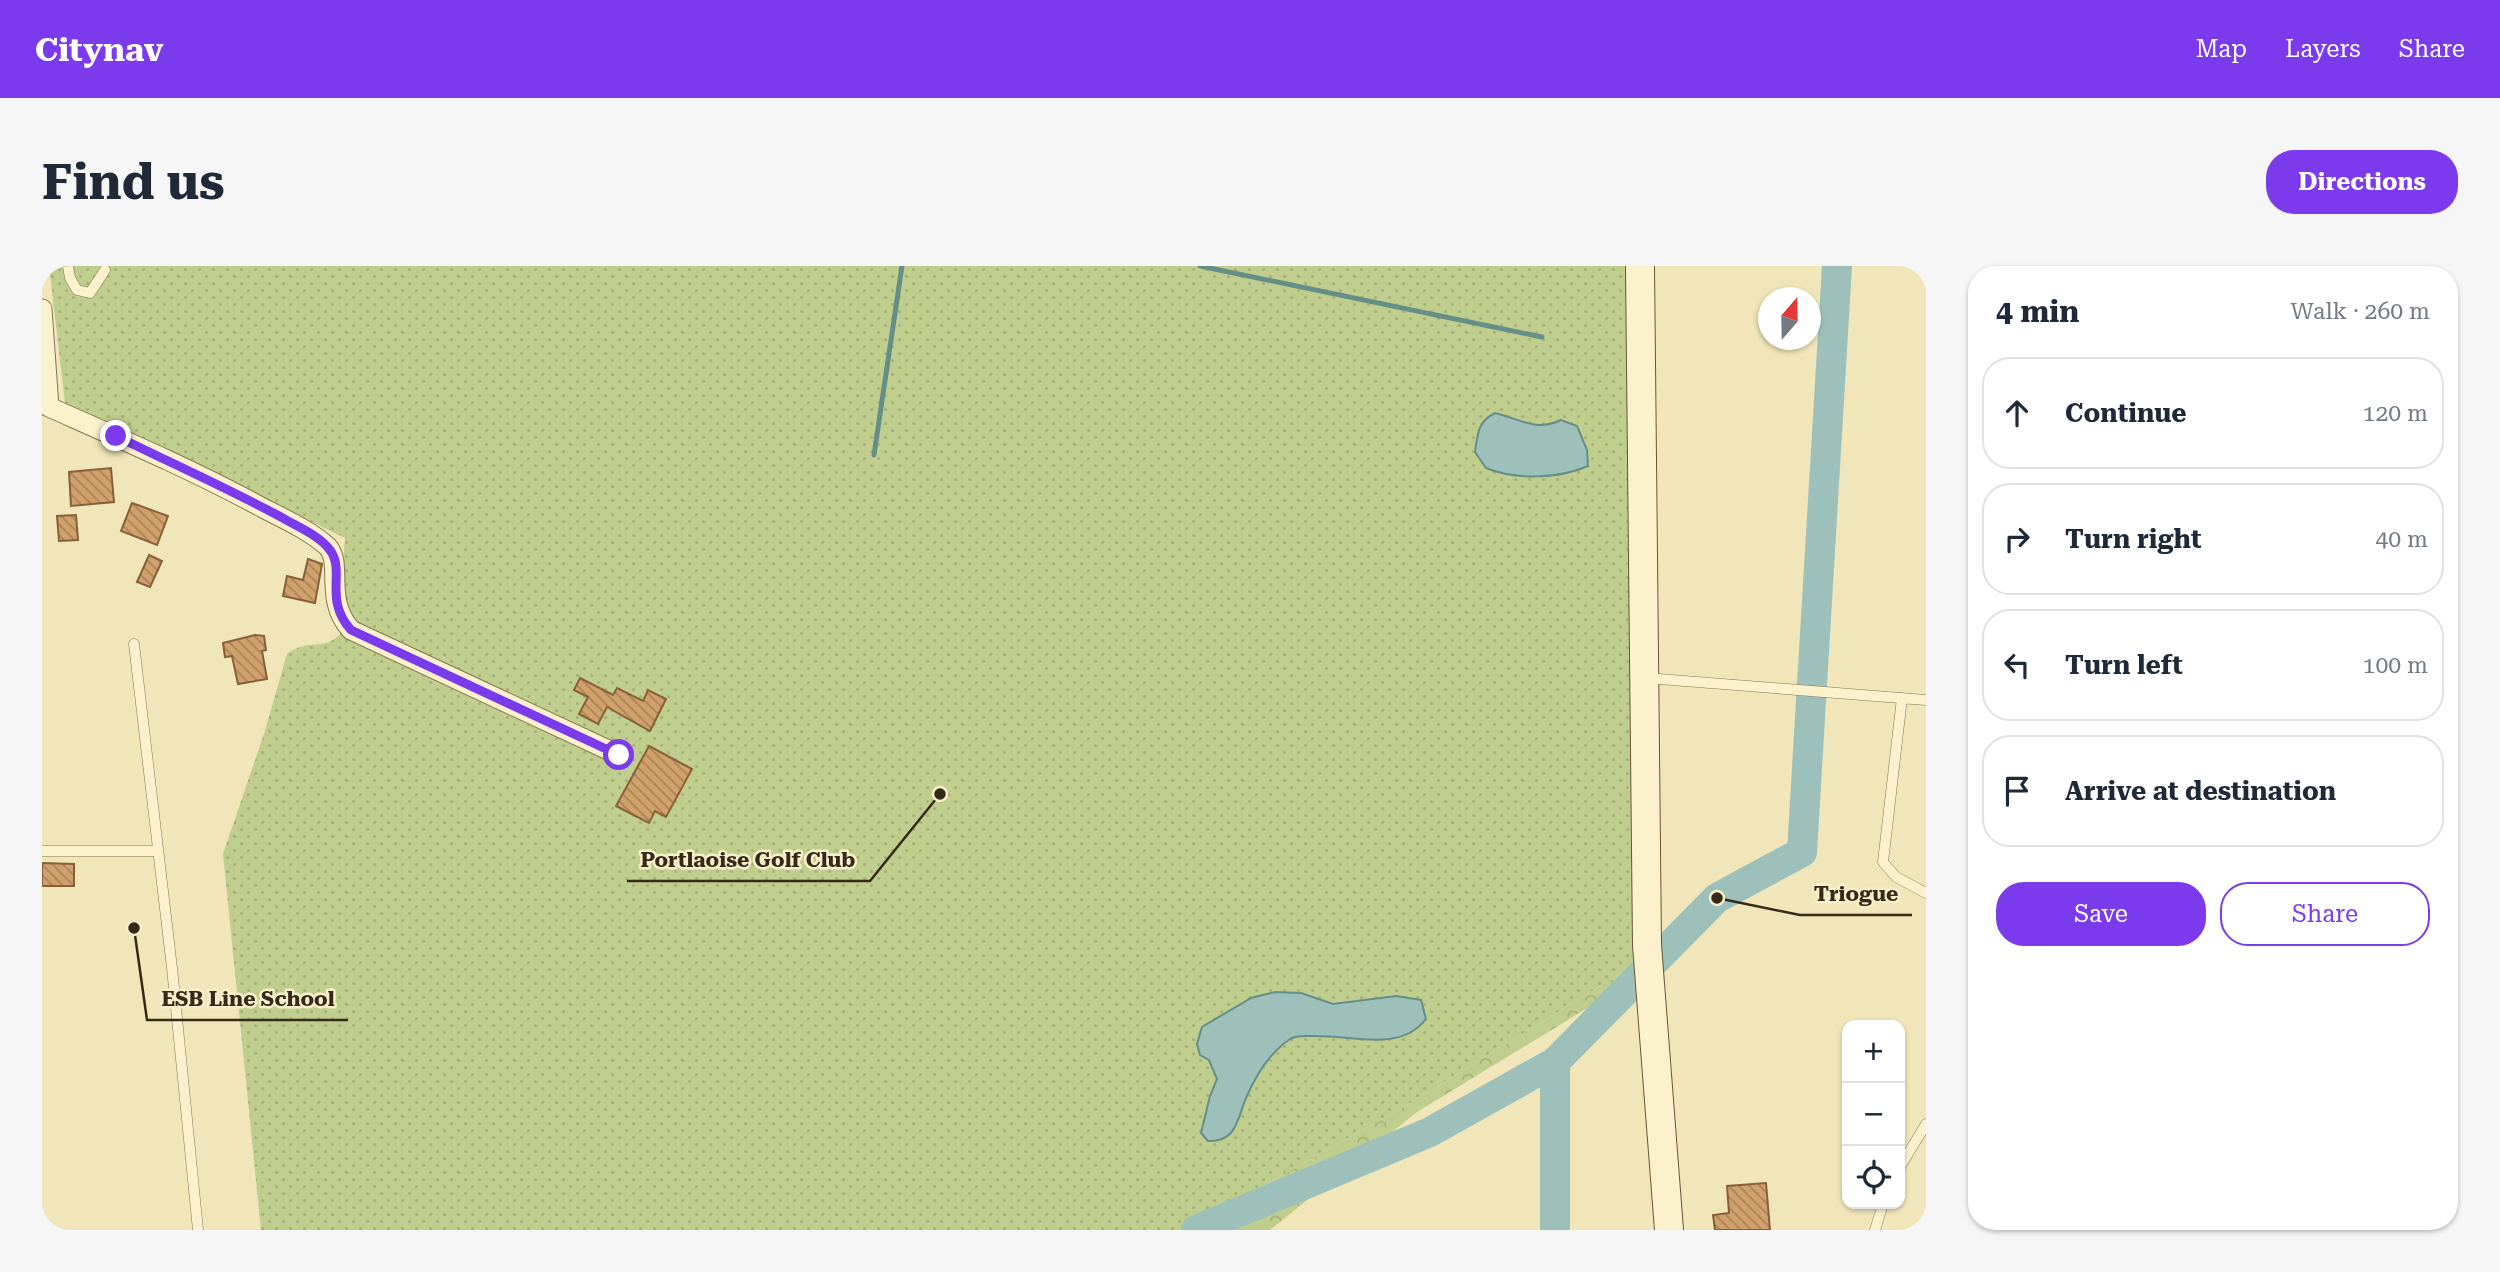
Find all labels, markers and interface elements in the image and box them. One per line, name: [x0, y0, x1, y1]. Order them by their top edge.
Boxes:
text: Citynav: [35, 30, 163, 69]
text: Map: [2196, 35, 2247, 63]
text: Layers: [2285, 35, 2361, 63]
text: Share: [2399, 35, 2465, 63]
button: Directions: [2266, 150, 2458, 214]
text: Find us: [42, 154, 225, 211]
north arrow: [1758, 287, 1821, 350]
text: 4 min: [1996, 294, 2079, 329]
text: Walk · 260 m: [2291, 298, 2430, 325]
icon: ahead: [1998, 394, 2036, 432]
text: Continue: [2065, 398, 2187, 428]
text: 120 m: [2363, 400, 2428, 427]
route end: [100, 420, 131, 451]
icon: right: [1998, 520, 2036, 558]
text: Turn right: [2065, 524, 2201, 554]
text: 40 m: [2375, 526, 2428, 553]
icon: left: [1998, 646, 2036, 684]
text: Turn left: [2065, 650, 2183, 680]
text: 100 m: [2363, 652, 2428, 679]
route start: [603, 739, 634, 770]
icon: arrive: [1998, 772, 2036, 810]
text: Arrive at destination: [2065, 776, 2336, 806]
callout: Portlaoise Golf Club: [627, 839, 870, 881]
text: Portlaoise Golf Club: [641, 848, 855, 872]
callout: Triogue: [1800, 873, 1912, 915]
text: Triogue: [1814, 882, 1898, 906]
button: Save: [1996, 882, 2206, 946]
button: Share: [2220, 882, 2430, 946]
callout: ESB Line School: [147, 978, 348, 1020]
text: ESB Line School: [161, 987, 335, 1011]
map controls: [1842, 1020, 1905, 1209]
button: +: [1842, 1020, 1905, 1083]
button: −: [1842, 1083, 1905, 1146]
button: locate: [1842, 1146, 1905, 1209]

